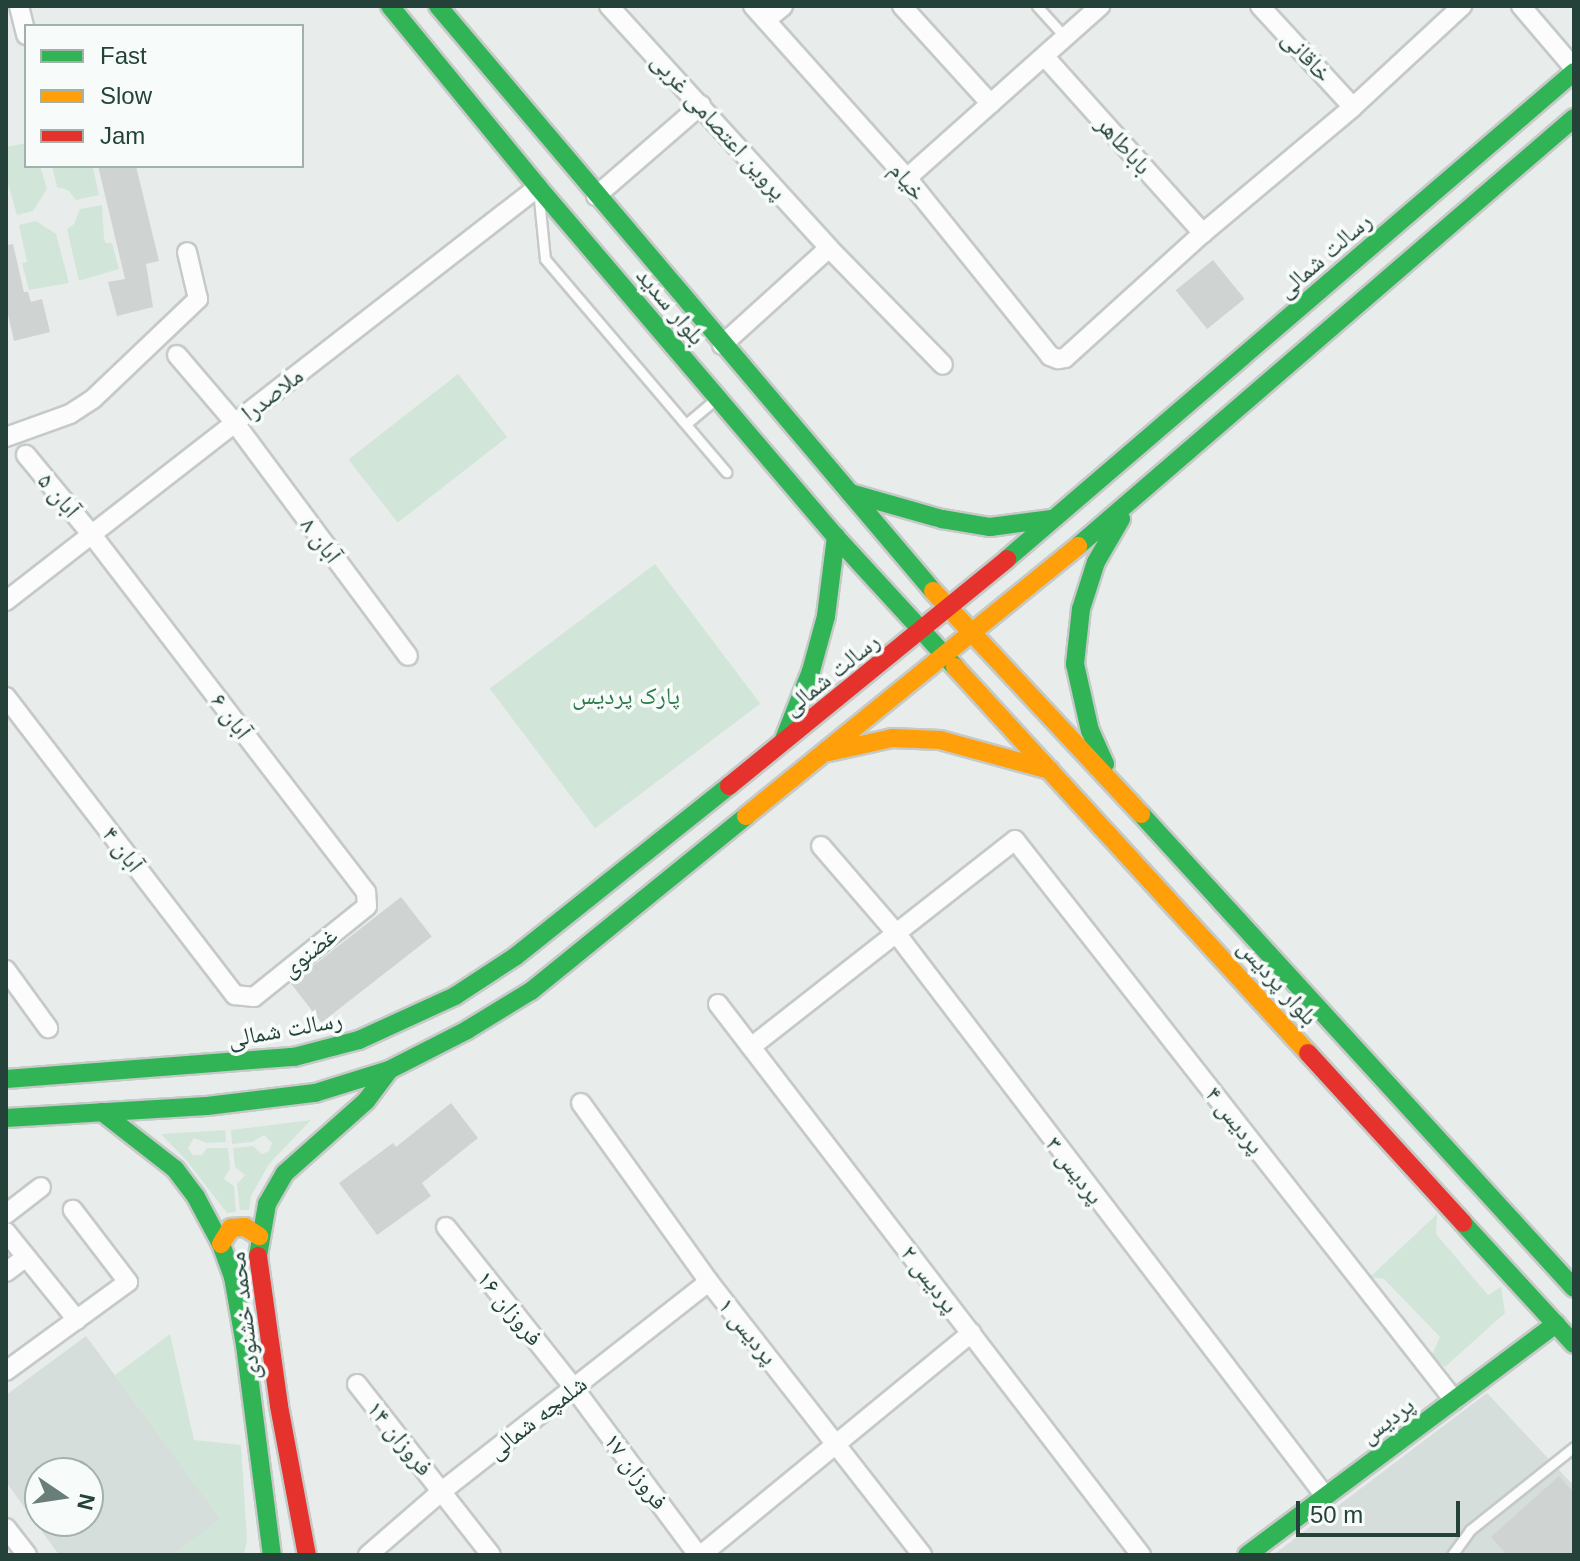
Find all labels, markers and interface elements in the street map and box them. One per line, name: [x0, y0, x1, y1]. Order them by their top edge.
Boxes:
legend: [24, 24, 304, 168]
street label: خاقانی: [1276, 24, 1338, 88]
text: Fast: [100, 42, 147, 69]
street label: پروین اعتصامی غربی: [645, 46, 793, 206]
text: Slow: [100, 82, 152, 109]
street label: باباطاهر: [1090, 110, 1158, 180]
text: Jam: [100, 122, 145, 149]
street label: خیام: [884, 156, 932, 206]
street label: رسالت شمالی: [1271, 206, 1377, 304]
street label: بلوار سدید: [630, 261, 712, 351]
street label: ملاصدرا: [235, 361, 309, 427]
street label: آبان ۵: [32, 467, 86, 523]
street label: آبان ۸: [294, 511, 348, 569]
street label: رسالت شمالی: [777, 626, 885, 722]
park label: پارک پردیس: [572, 682, 680, 710]
street label: آبان ۶: [204, 687, 258, 745]
street label: آبان ۴: [96, 820, 150, 878]
street label: غضنوی: [275, 921, 343, 983]
street label: بلوار پردیس: [1232, 933, 1324, 1031]
street label: رسالت شمالی: [225, 1005, 345, 1053]
street label: پردیس ۴: [1200, 1080, 1270, 1160]
street label: پردیس ۳: [1040, 1130, 1110, 1210]
street label: پردیس ۲: [895, 1239, 965, 1319]
street label: محمد خشنودی: [222, 1250, 266, 1382]
street label: فروزان ۱۶: [471, 1265, 549, 1351]
street label: پردیس ۱: [712, 1292, 784, 1370]
street label: شلمچه شمالی: [481, 1369, 593, 1465]
street label: پردیس: [1354, 1390, 1420, 1450]
street label: فروزان ۱۴: [361, 1395, 439, 1481]
street label: فروزان ۱۷: [598, 1427, 674, 1515]
north arrow: [24, 1457, 104, 1537]
scale bar: [1300, 1485, 1464, 1535]
text: N: [72, 1492, 100, 1513]
text: 50 m: [1310, 1501, 1363, 1528]

